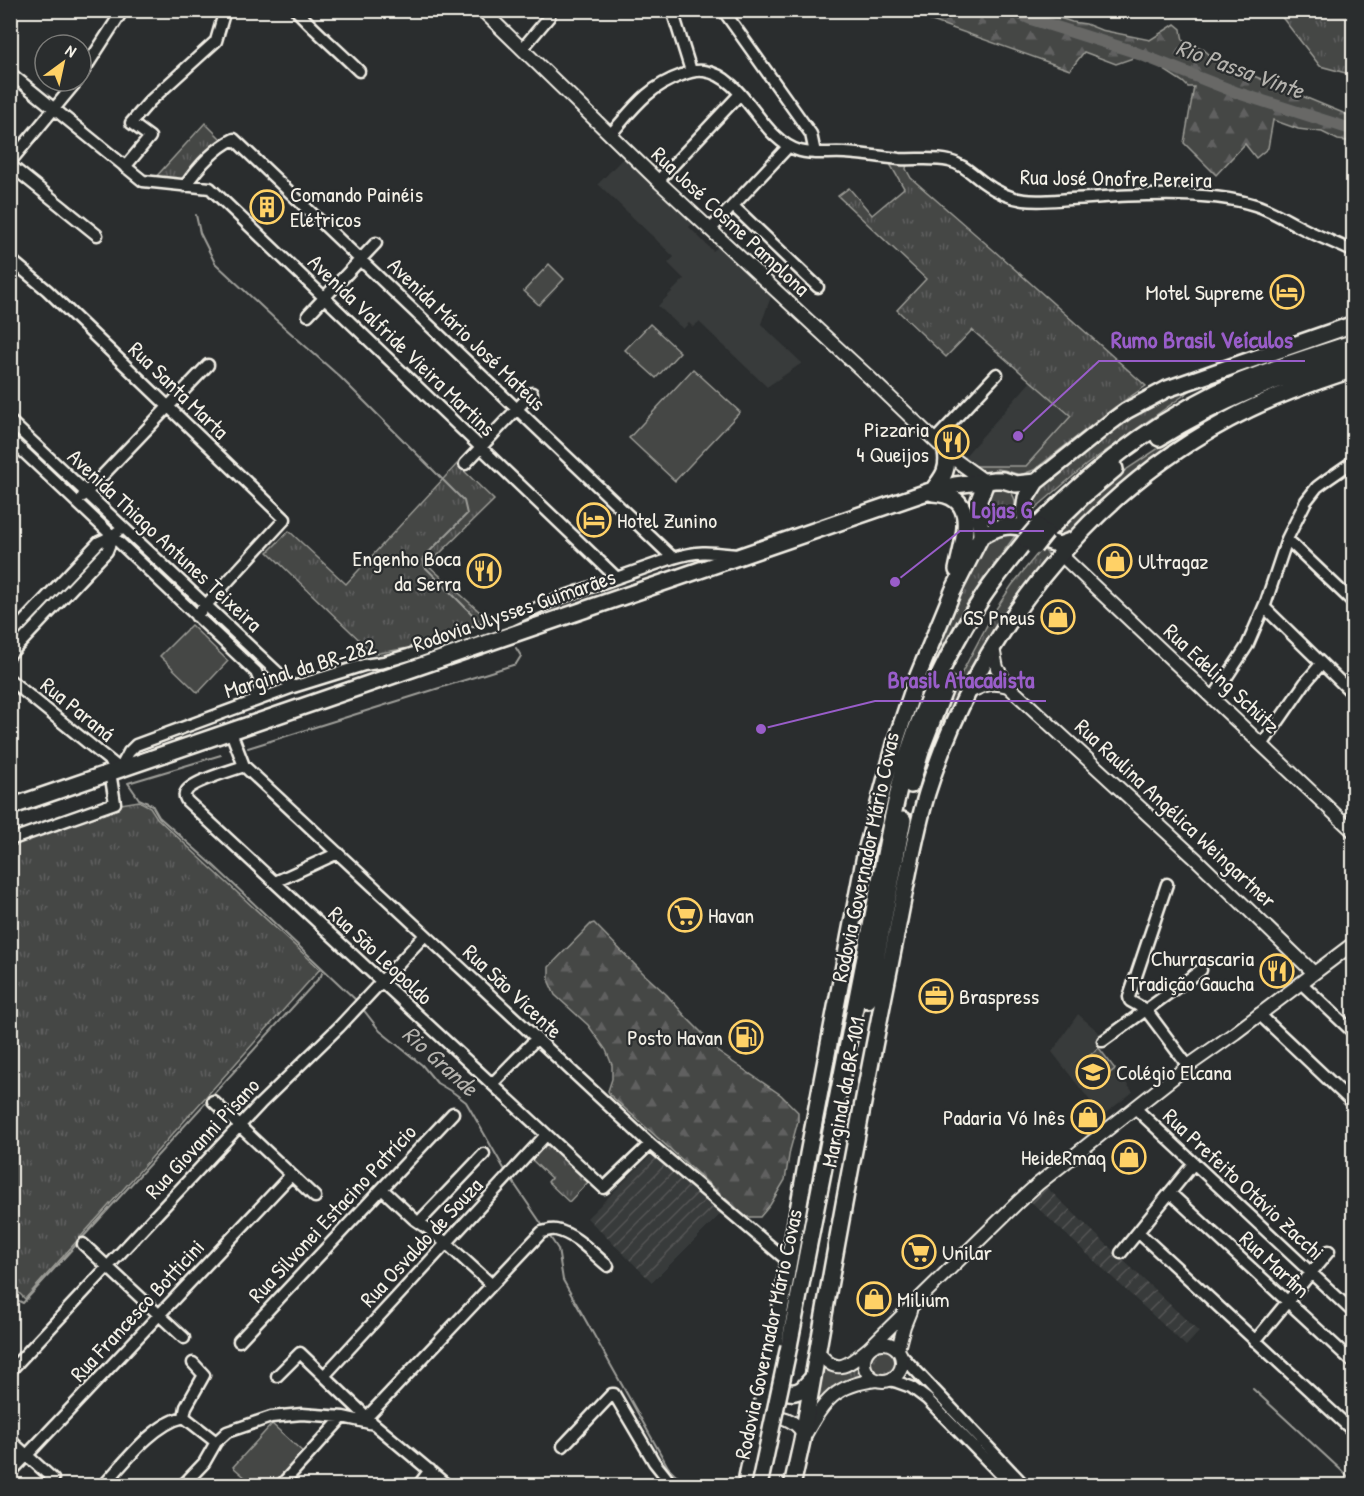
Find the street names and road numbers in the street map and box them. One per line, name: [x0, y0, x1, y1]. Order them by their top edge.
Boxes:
street label: Rua José Cosme Pamplona: [645, 140, 817, 303]
street label: Rua José Onofre Pereira: [1020, 161, 1212, 195]
street label: Avenida Valfride Vieira Martins: [302, 247, 502, 443]
street label: Avenida Mário José Mateus: [381, 251, 553, 417]
street label: Rua Santa Marta: [122, 334, 236, 446]
street label: Avenida Thiago Antunes Teixeira: [61, 442, 269, 639]
street label: Rodovia Ulysses Guimarães: [409, 561, 619, 659]
street label: Rua Edeling Schütz: [1157, 616, 1287, 740]
street label: Marginal da BR-282: [221, 631, 380, 705]
street label: Rua Paraná: [35, 670, 122, 748]
street label: Rua Raulina Angélica Weingartner: [1069, 712, 1284, 915]
street label: Rodovia Governador Mário Covas: [824, 729, 906, 985]
street label: Rua São Leopoldo: [322, 899, 440, 1011]
street label: Rua São Vicente: [457, 937, 569, 1045]
street label: Marginal da BR-101: [814, 1014, 872, 1170]
street label: Rua Giovanni Pisano: [138, 1071, 266, 1205]
street label: Rua Prefeito Otávio Zacchi: [1157, 1101, 1331, 1267]
street label: Rua Silvonei Estacino Patrício: [241, 1117, 423, 1309]
street label: Rua Osvaldo de Souza: [353, 1170, 489, 1313]
street label: Rodovia Governador Mário Covas: [727, 1206, 809, 1462]
street label: Rua Marfim: [1233, 1224, 1317, 1304]
street label: Rua Francesco Botticini: [63, 1232, 211, 1388]

